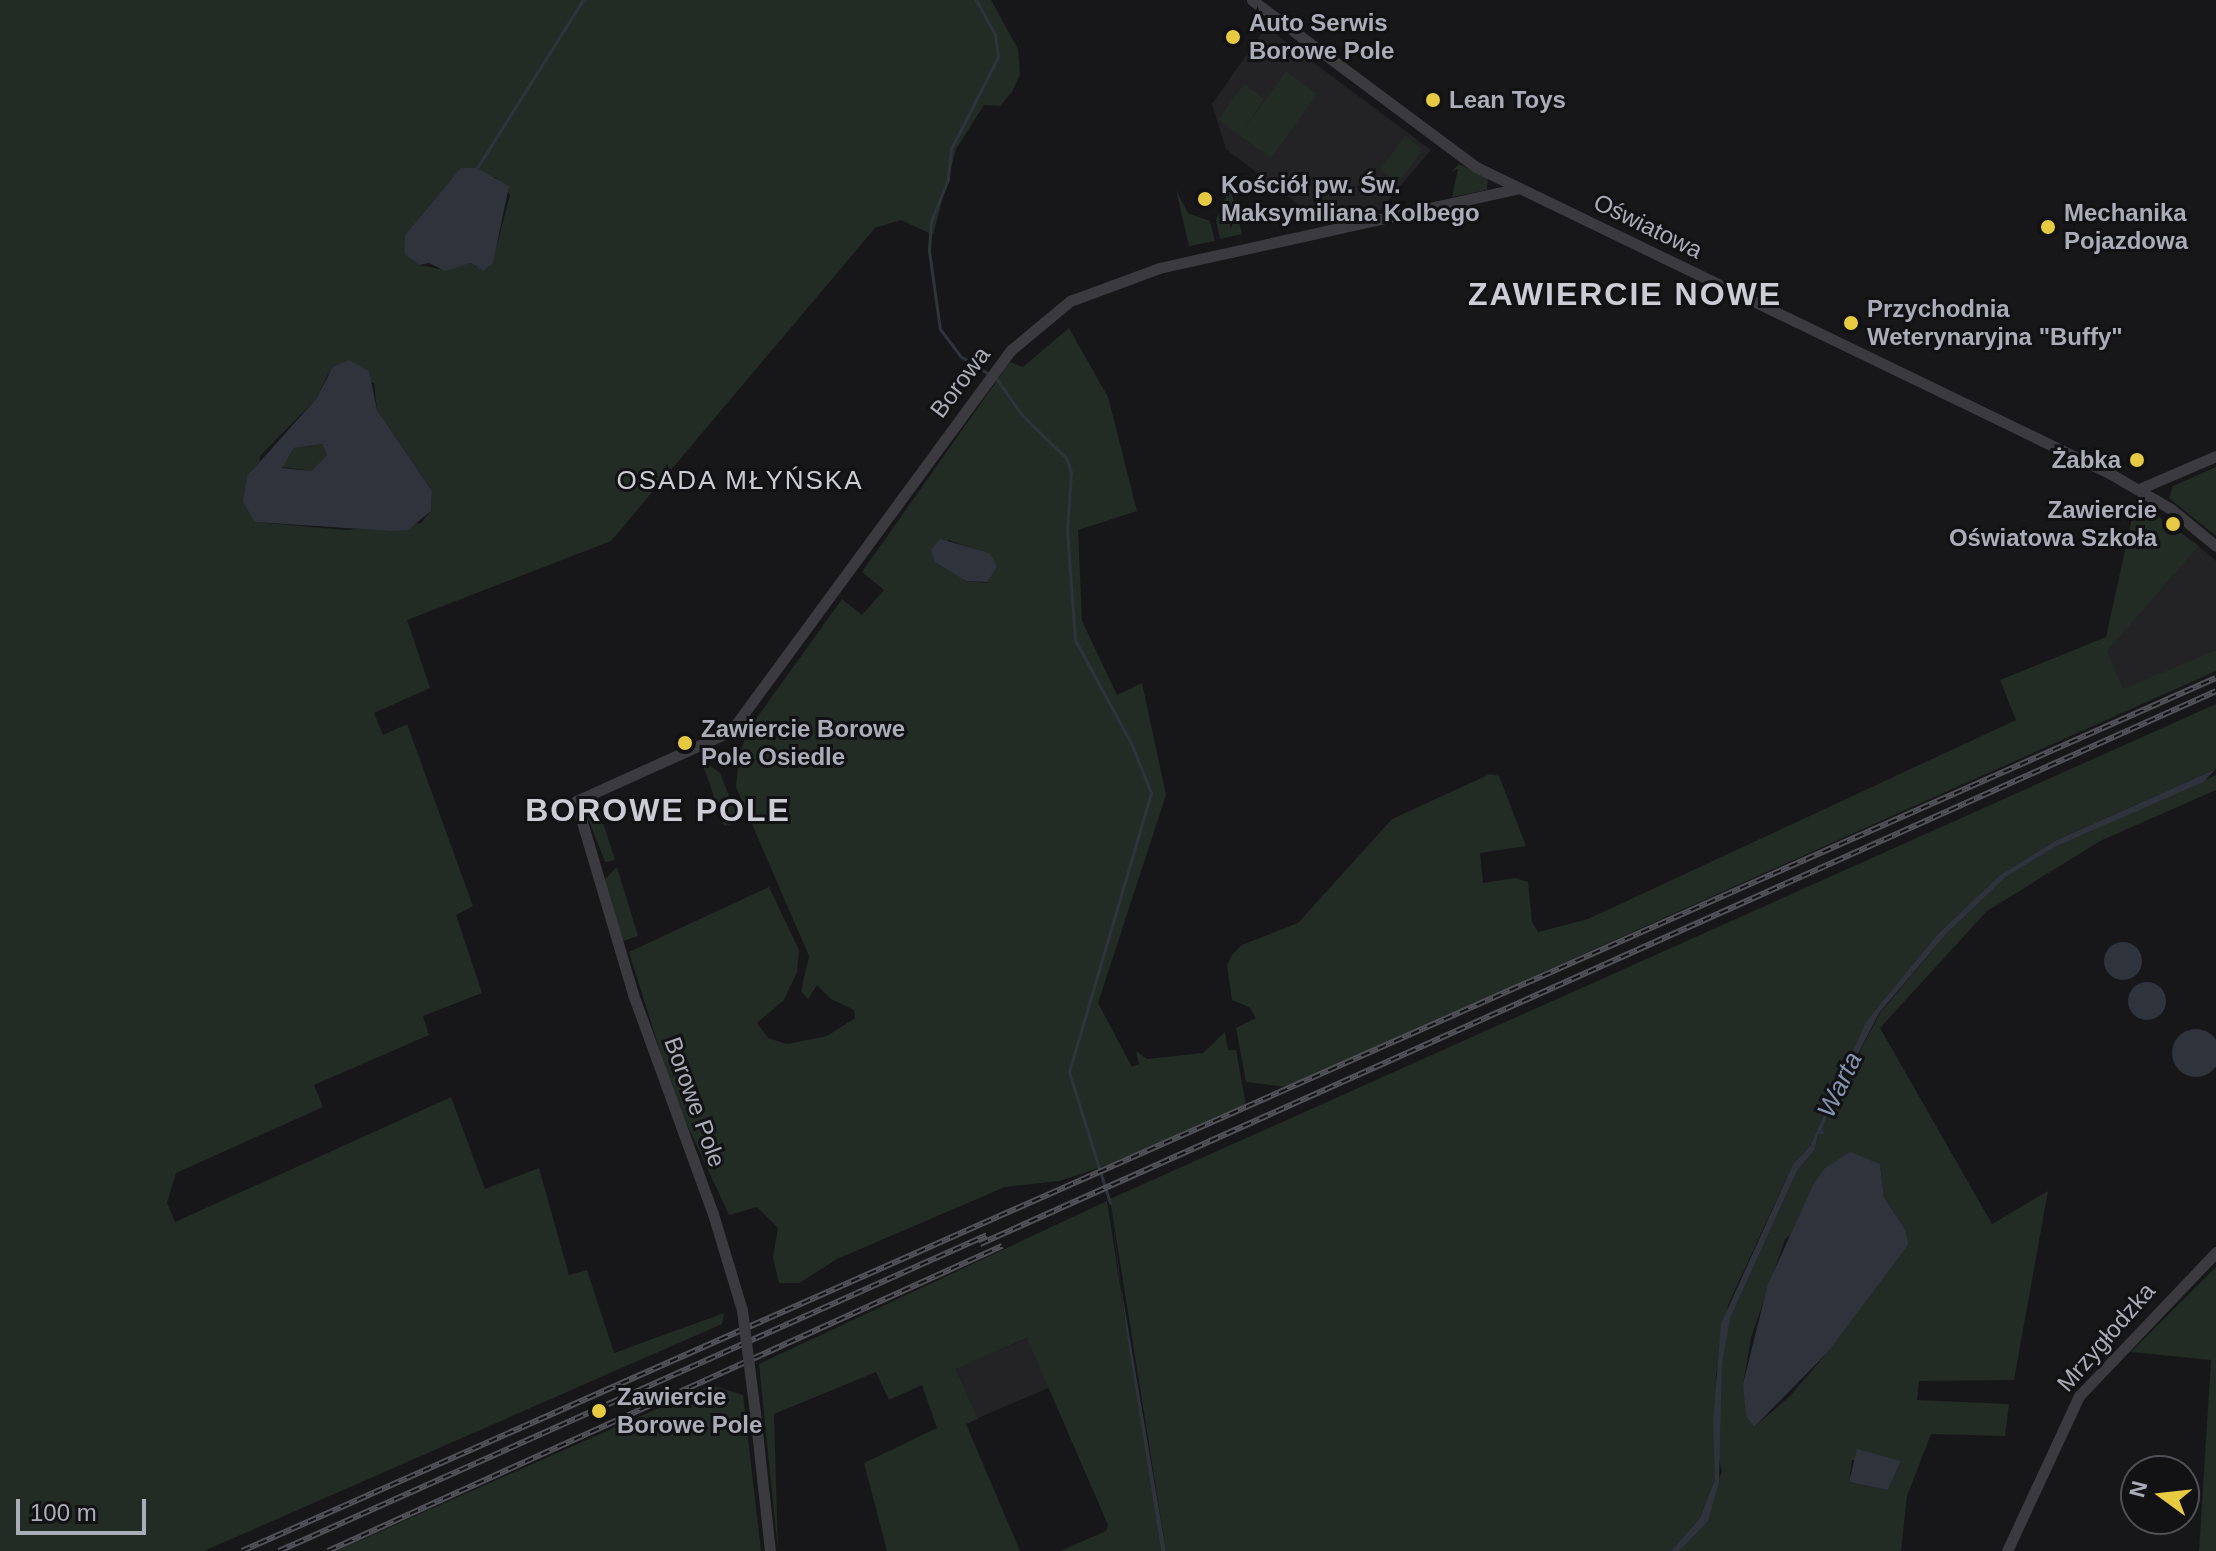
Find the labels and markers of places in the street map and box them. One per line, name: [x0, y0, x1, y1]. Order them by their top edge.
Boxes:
place label: Auto Serwis Borowe Pole: [1249, 9, 1394, 65]
marker: Auto Serwis Borowe Pole: [1224, 28, 1242, 46]
place label: Lean Toys: [1449, 86, 1566, 114]
marker: Lean Toys: [1424, 91, 1442, 109]
place label: Kościół pw. Św. Maksymiliana Kolbego: [1221, 171, 1480, 227]
marker: Kościół pw. Św. Maksymiliana Kolbego: [1196, 190, 1214, 208]
place label: Mechanika Pojazdowa: [2064, 199, 2188, 255]
marker: Mechanika Pojazdowa: [2039, 218, 2057, 236]
place label: Przychodnia Weterynaryjna "Buffy": [1867, 295, 2123, 351]
marker: Przychodnia Weterynaryjna "Buffy": [1842, 314, 1860, 332]
place label: Żabka: [2052, 446, 2121, 474]
marker: Żabka: [2128, 451, 2146, 469]
place label: Zawiercie Oświatowa Szkoła: [1949, 496, 2157, 552]
marker: Zawiercie Oświatowa Szkoła: [2164, 515, 2182, 533]
place label: Zawiercie Borowe Pole Osiedle: [701, 715, 905, 771]
marker: Zawiercie Borowe Pole Osiedle: [676, 734, 694, 752]
place label: Zawiercie Borowe Pole: [617, 1383, 762, 1439]
marker: Zawiercie Borowe Pole: [588, 1400, 610, 1422]

